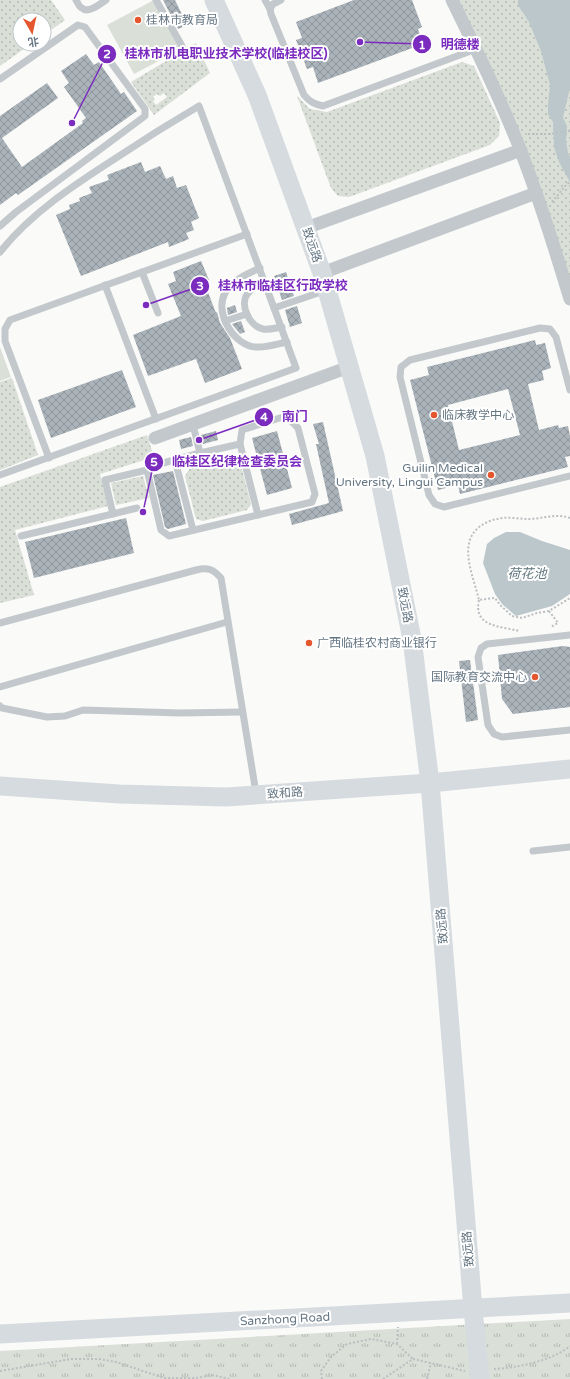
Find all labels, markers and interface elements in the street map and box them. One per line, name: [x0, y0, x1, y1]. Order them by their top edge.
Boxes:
north arrow: [12, 12, 52, 52]
place label: 桂林市教育局: [146, 13, 218, 27]
marker: 桂林市教育局: [133, 15, 143, 25]
callout: 明德楼: [412, 32, 487, 57]
text: 北: [27, 34, 40, 49]
text: 明德楼: [440, 37, 480, 53]
text: 1: [418, 38, 426, 52]
callout: 桂林市机电职业技术学校(临桂校区): [97, 41, 336, 66]
text: 桂林市机电职业技术学校(临桂校区): [124, 46, 328, 62]
text: 2: [103, 47, 111, 61]
street label: 致远路: [300, 226, 324, 264]
callout: 桂林市临桂区行政学校: [190, 273, 356, 298]
text: 桂林市临桂区行政学校: [218, 278, 348, 294]
text: 3: [196, 279, 204, 293]
callout: 南门: [254, 404, 316, 429]
place label: 临床教学中心: [442, 408, 514, 422]
text: 南门: [282, 409, 308, 425]
text: 4: [260, 410, 268, 424]
marker: 临床教学中心: [429, 410, 439, 420]
callout: 临桂区纪律检查委员会: [144, 449, 310, 474]
text: 临桂区纪律检查委员会: [172, 454, 302, 470]
text: 5: [150, 455, 158, 469]
place label: Guilin Medical University, Lingui Campus: [336, 461, 483, 489]
marker: Guilin Medical University, Lingui Campus: [486, 470, 496, 480]
water label: 荷花池: [507, 566, 548, 582]
street label: 致远路: [395, 586, 415, 624]
place label: 广西临桂农村商业银行: [317, 636, 437, 650]
marker: 广西临桂农村商业银行: [304, 638, 314, 648]
place label: 国际教育交流中心: [431, 670, 527, 684]
marker: 国际教育交流中心: [530, 672, 540, 682]
street label: 致和路: [267, 785, 303, 801]
street label: 致远路: [433, 907, 451, 945]
street label: 致远路: [459, 1230, 477, 1268]
street label: Sanzhong Road: [240, 1310, 330, 1328]

